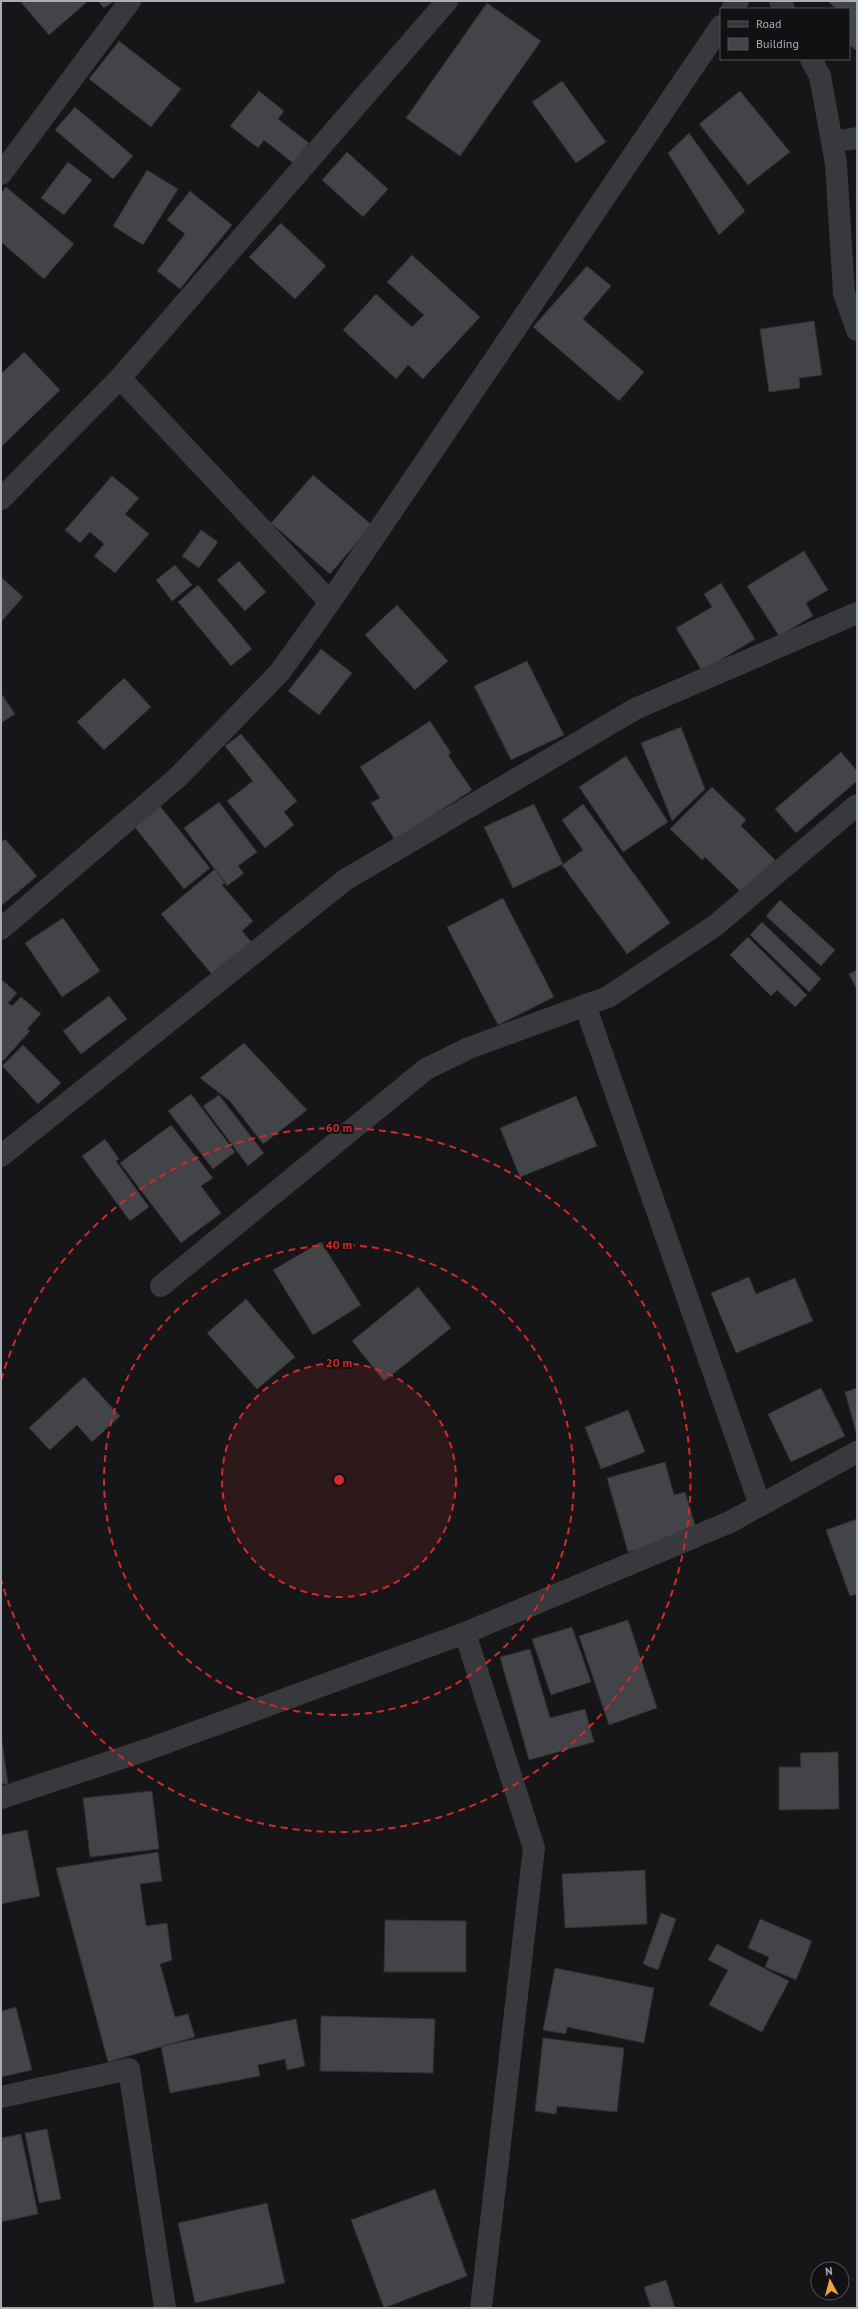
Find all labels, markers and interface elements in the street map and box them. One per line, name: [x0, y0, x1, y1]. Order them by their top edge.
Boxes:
legend: [720, 8, 850, 60]
text: Road: [756, 16, 781, 31]
text: Building: [756, 36, 799, 51]
text: 60 m: [326, 1120, 352, 1135]
text: 40 m: [326, 1237, 352, 1252]
text: 20 m: [326, 1355, 352, 1370]
centre of rings: [332, 1473, 346, 1487]
north arrow: [810, 2261, 850, 2301]
text: N: [824, 2264, 833, 2278]

